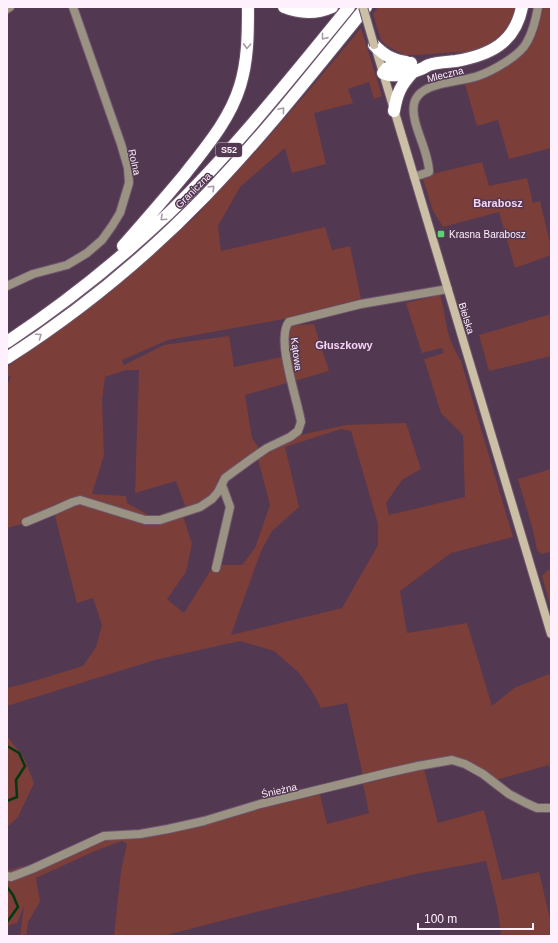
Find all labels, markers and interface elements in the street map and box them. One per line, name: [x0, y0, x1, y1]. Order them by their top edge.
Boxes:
one-way arrow: [322, 33, 329, 40]
one-way arrow: [243, 43, 251, 49]
street label: Mleczna: [426, 65, 465, 84]
one-way arrow: [277, 107, 284, 114]
road number: S52: [216, 143, 242, 157]
street label: Rolna: [126, 148, 143, 176]
street label: Graniczna: [173, 170, 214, 210]
one-way arrow: [208, 185, 215, 193]
district label: Barabosz: [473, 197, 523, 209]
one-way arrow: [160, 213, 168, 220]
marker: Krasna Barabosz: [436, 229, 446, 239]
place label: Krasna Barabosz: [449, 229, 526, 240]
street label: Bielska: [457, 301, 477, 336]
one-way arrow: [35, 334, 42, 341]
street label: Kątowa: [289, 337, 304, 372]
district label: Głuszkowy: [315, 339, 374, 351]
street label: Śnieżna: [260, 780, 298, 800]
scale bar: [418, 905, 533, 931]
text: 100 m: [424, 912, 457, 926]

